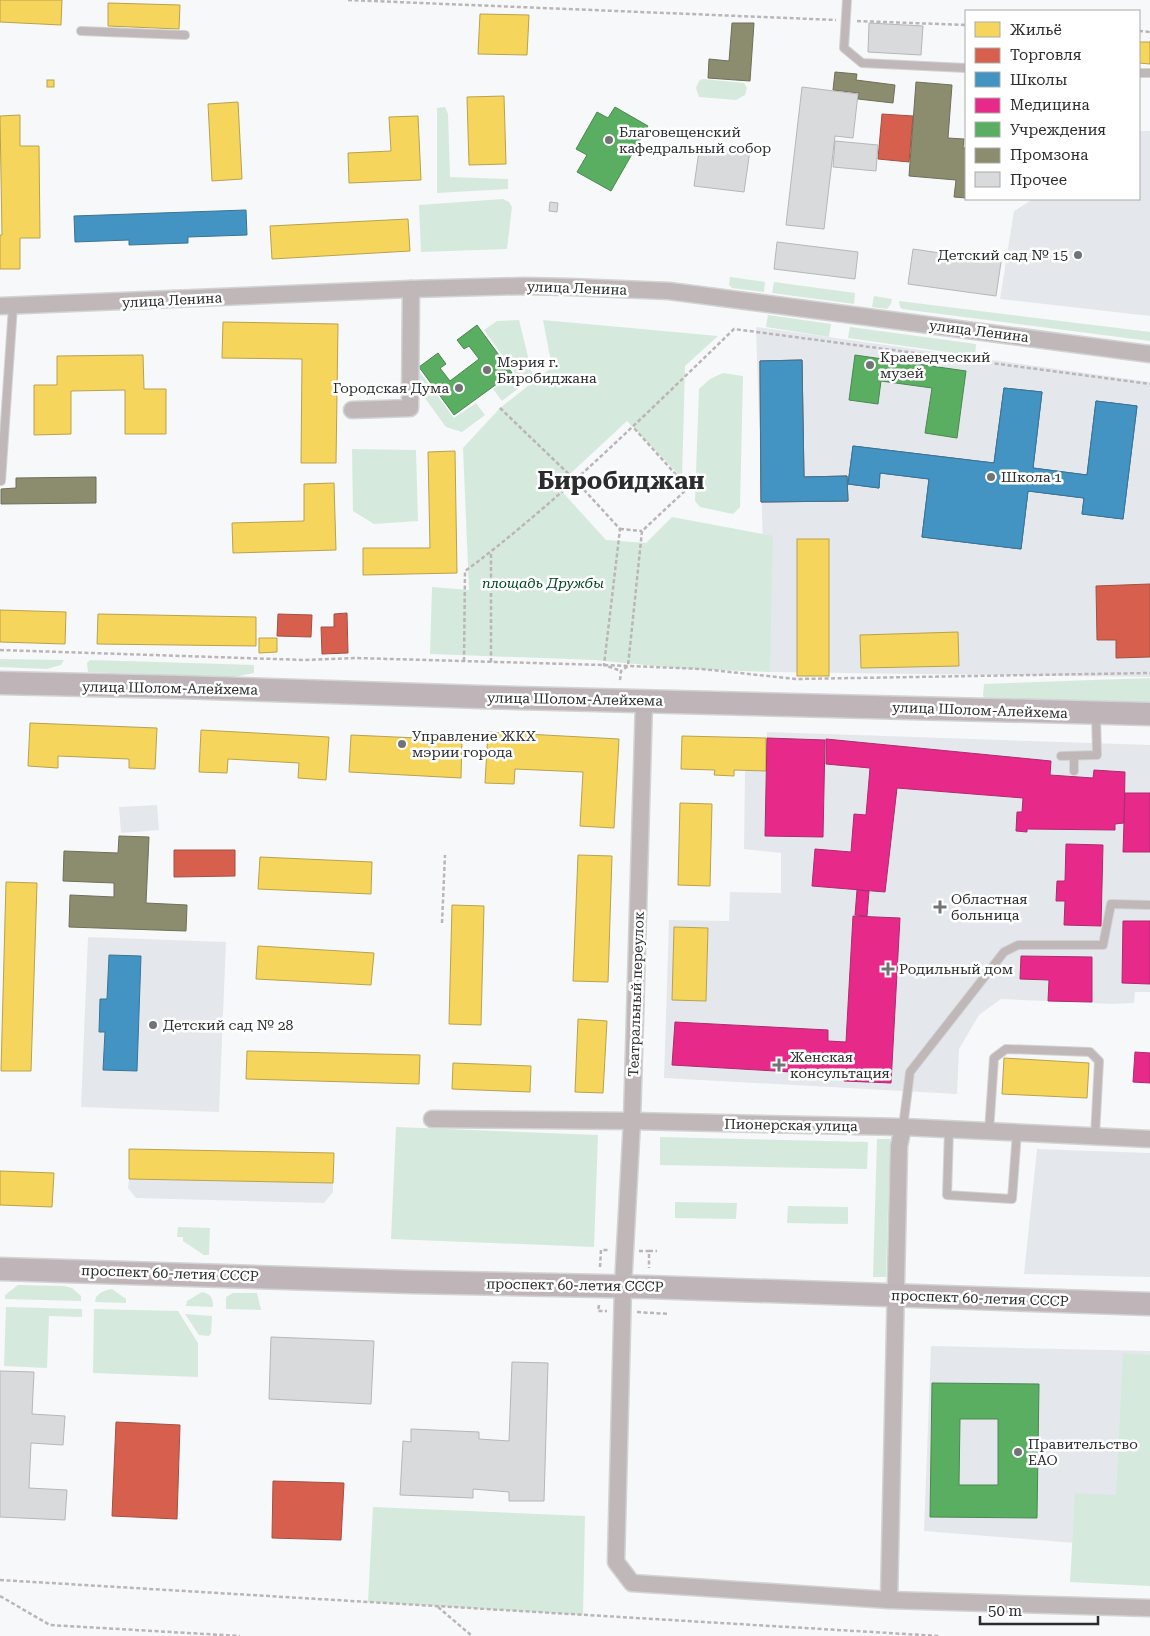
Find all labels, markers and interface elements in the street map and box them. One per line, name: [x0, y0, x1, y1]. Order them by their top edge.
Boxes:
legend: [965, 10, 1140, 200]
text: Жильё: [1010, 21, 1062, 39]
text: Торговля: [1010, 46, 1081, 64]
text: Школы: [1010, 71, 1067, 89]
text: Медицина: [1010, 96, 1090, 114]
text: Учреждения: [1010, 121, 1106, 139]
place label: Благовещенский кафедральный собор: [619, 124, 771, 156]
marker: Благовещенский кафедральный собор: [603, 134, 615, 146]
text: Промзона: [1010, 146, 1088, 164]
text: Прочее: [1010, 171, 1067, 189]
place label: Детский сад № 15: [938, 247, 1068, 263]
marker: Детский сад № 15: [1072, 249, 1084, 261]
street label: улица Ленина: [527, 278, 628, 298]
street label: улица Ленина: [122, 289, 223, 311]
street label: улица Ленина: [928, 317, 1030, 345]
place label: Краеведческий музей: [880, 349, 991, 381]
place label: Мэрия г. Биробиджана: [497, 354, 597, 386]
marker: Краеведческий музей: [864, 359, 876, 371]
marker: Мэрия г. Биробиджана: [481, 364, 493, 376]
place label: Городская Дума: [333, 380, 449, 396]
marker: Городская Дума: [453, 382, 465, 394]
district label: Биробиджан: [538, 467, 704, 495]
place label: Школа 1: [1001, 469, 1062, 485]
marker: Школа 1: [985, 471, 997, 483]
park label: площадь Дружбы: [482, 575, 604, 591]
street label: улица Шолом-Алейхема: [82, 678, 258, 698]
street label: улица Шолом-Алейхема: [487, 689, 663, 709]
street label: улица Шолом-Алейхема: [892, 699, 1069, 721]
place label: Управление ЖКХ мэрии города: [412, 728, 536, 760]
marker: Управление ЖКХ мэрии города: [396, 738, 408, 750]
place label: Областная больница: [951, 891, 1027, 923]
marker: Областная больница: [933, 900, 947, 914]
street label: Театральный переулок: [625, 911, 647, 1077]
place label: Родильный дом: [899, 961, 1013, 977]
marker: Родильный дом: [881, 962, 895, 976]
place label: Детский сад № 28: [163, 1017, 293, 1033]
marker: Детский сад № 28: [147, 1019, 159, 1031]
place label: Женская консультация: [790, 1049, 890, 1081]
marker: Женская консультация: [772, 1058, 786, 1072]
street label: Пионерская улица: [724, 1116, 858, 1134]
street label: проспект 60-летия СССР: [81, 1262, 259, 1284]
street label: проспект 60-летия СССР: [486, 1275, 664, 1295]
street label: проспект 60-летия СССР: [891, 1287, 1069, 1309]
place label: Правительство ЕАО: [1028, 1436, 1138, 1468]
marker: Правительство ЕАО: [1012, 1446, 1024, 1458]
scale bar: [980, 1594, 1098, 1626]
text: 50 m: [988, 1602, 1023, 1620]

